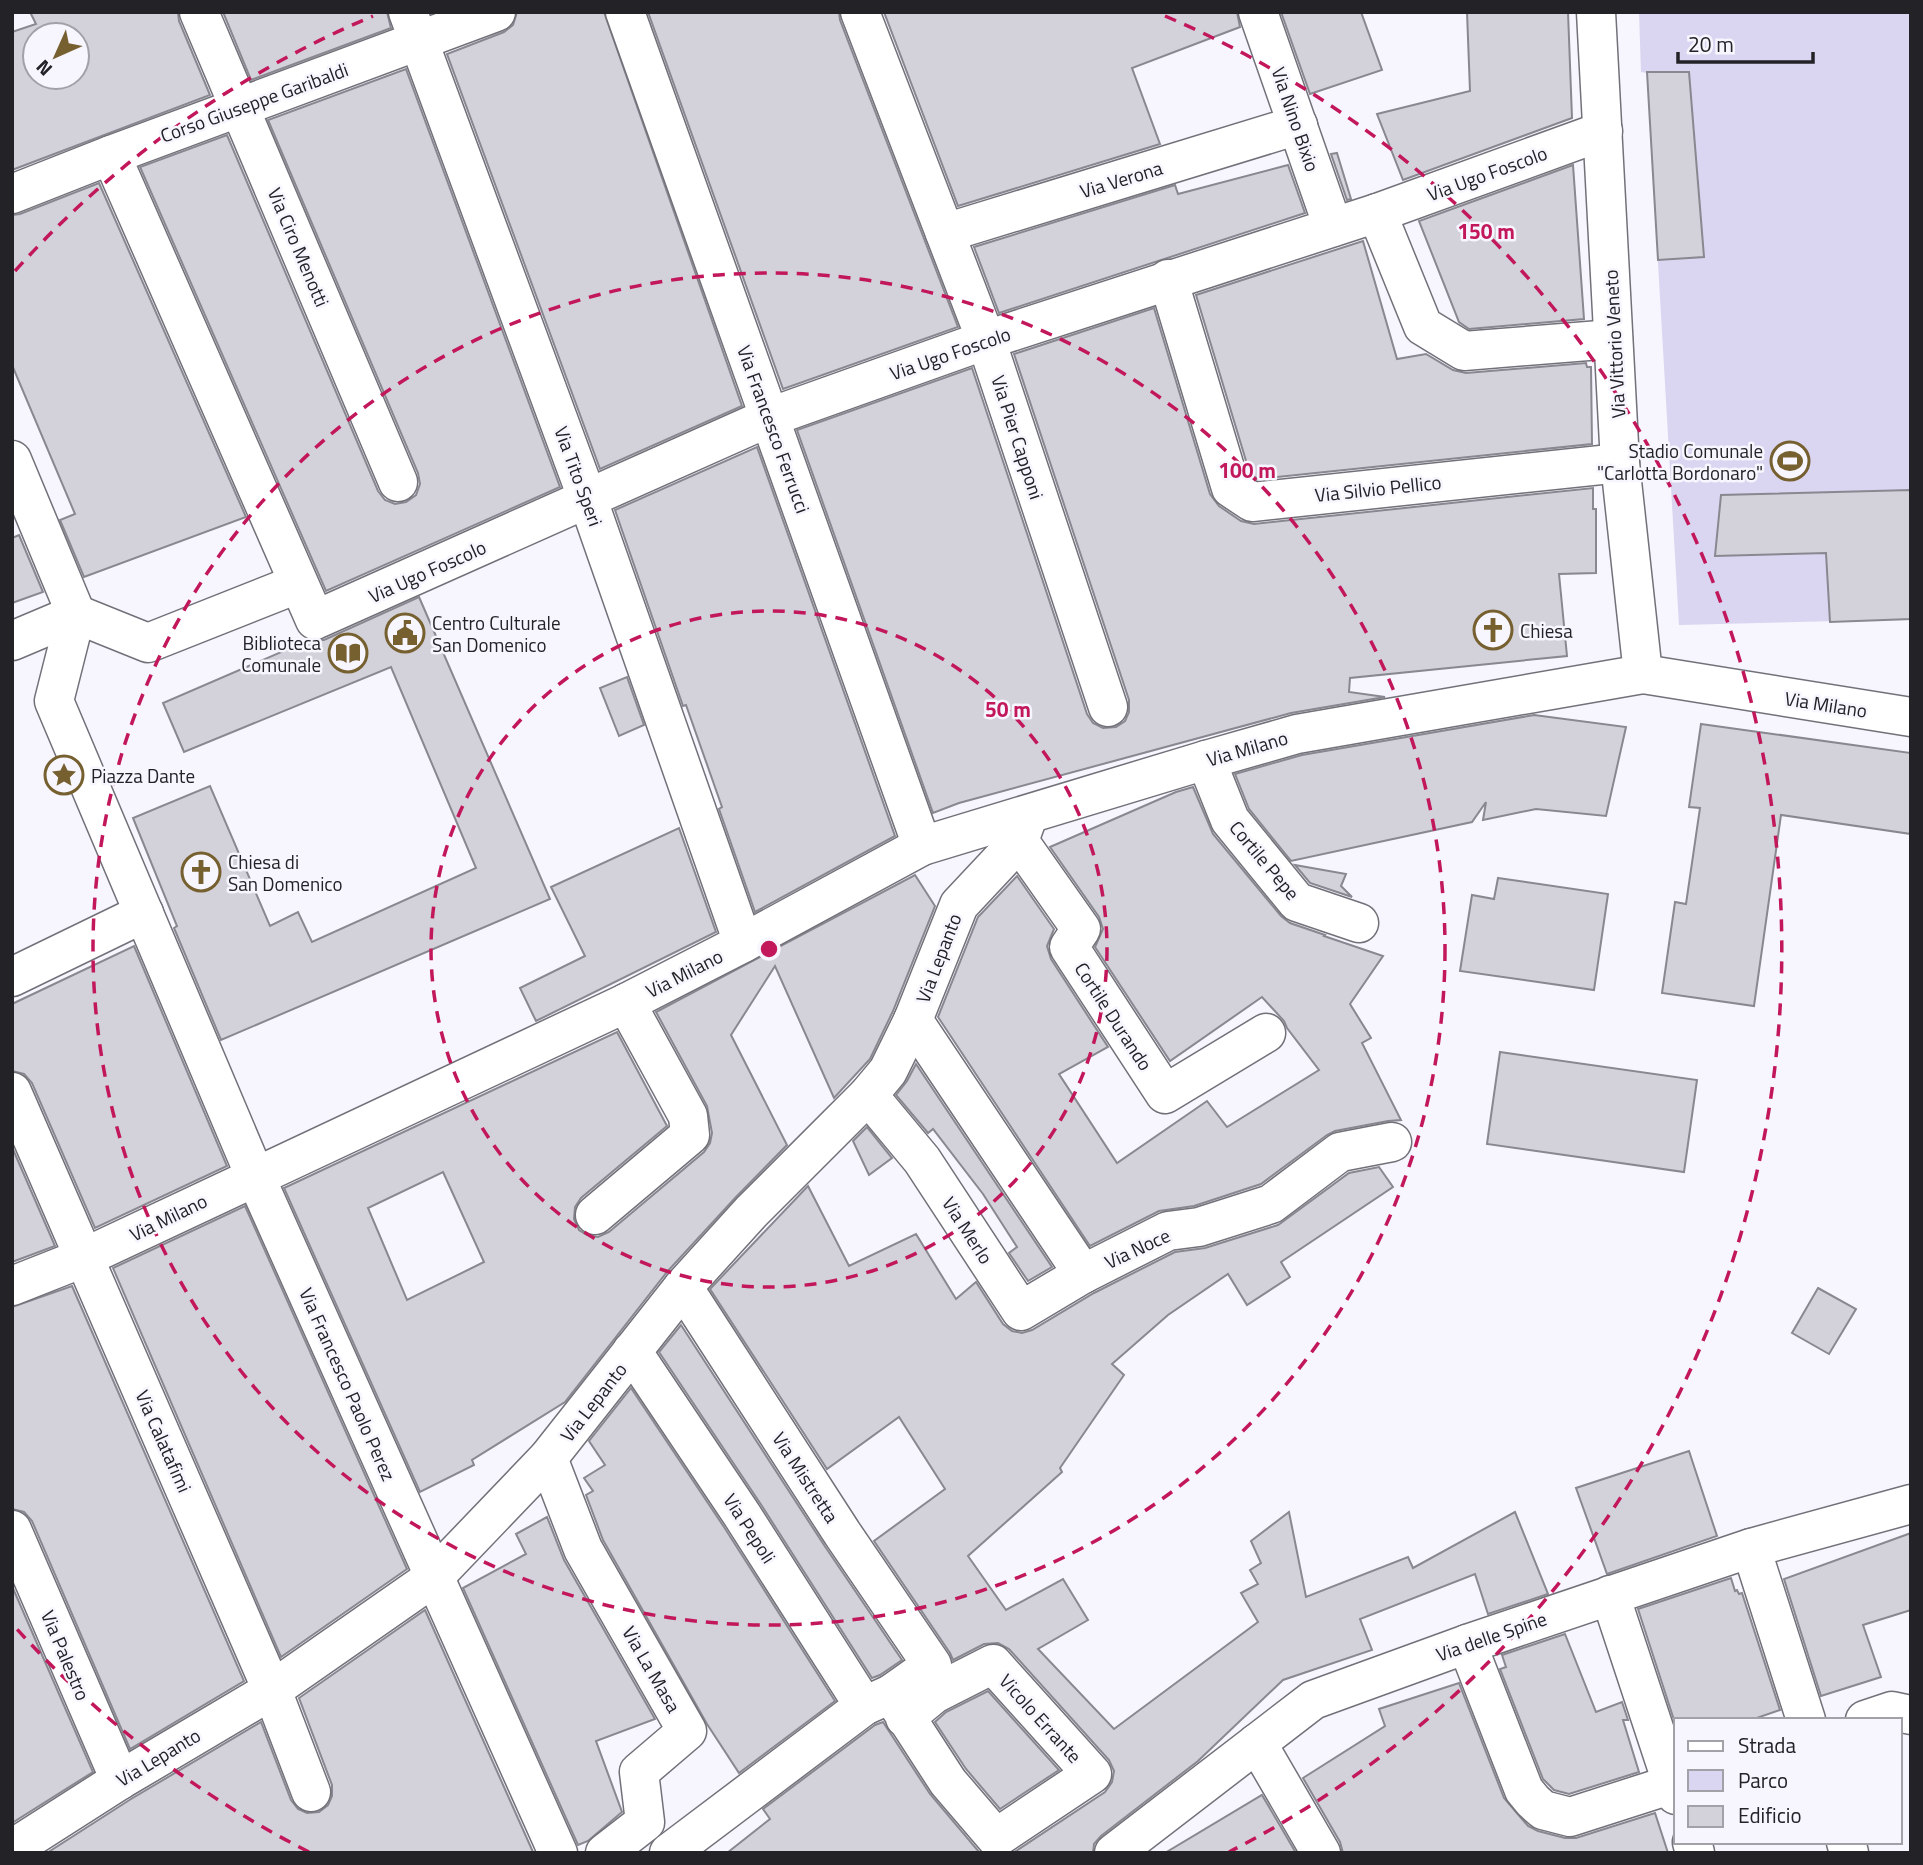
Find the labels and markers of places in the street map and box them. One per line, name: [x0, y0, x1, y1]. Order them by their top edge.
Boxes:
place label: Stadio Comunale "Carlotta Bordonaro": [1597, 436, 1763, 487]
sports icon: Stadio Comunale "Carlotta Bordonaro": [1769, 440, 1811, 482]
place label: Centro Culturale San Domenico: [432, 608, 561, 659]
church icon: Chiesa: [1472, 609, 1514, 651]
public building icon: Centro Culturale San Domenico: [384, 612, 426, 654]
place label: Chiesa: [1520, 616, 1573, 645]
place label: Biblioteca Comunale: [241, 628, 321, 679]
library icon: Biblioteca Comunale: [327, 632, 369, 674]
place icon: Piazza Dante: [43, 754, 85, 796]
place label: Piazza Dante: [91, 761, 195, 790]
place label: Chiesa di San Domenico: [228, 847, 343, 898]
church icon: Chiesa di San Domenico: [180, 851, 222, 893]
centre of rings: [757, 937, 781, 961]

